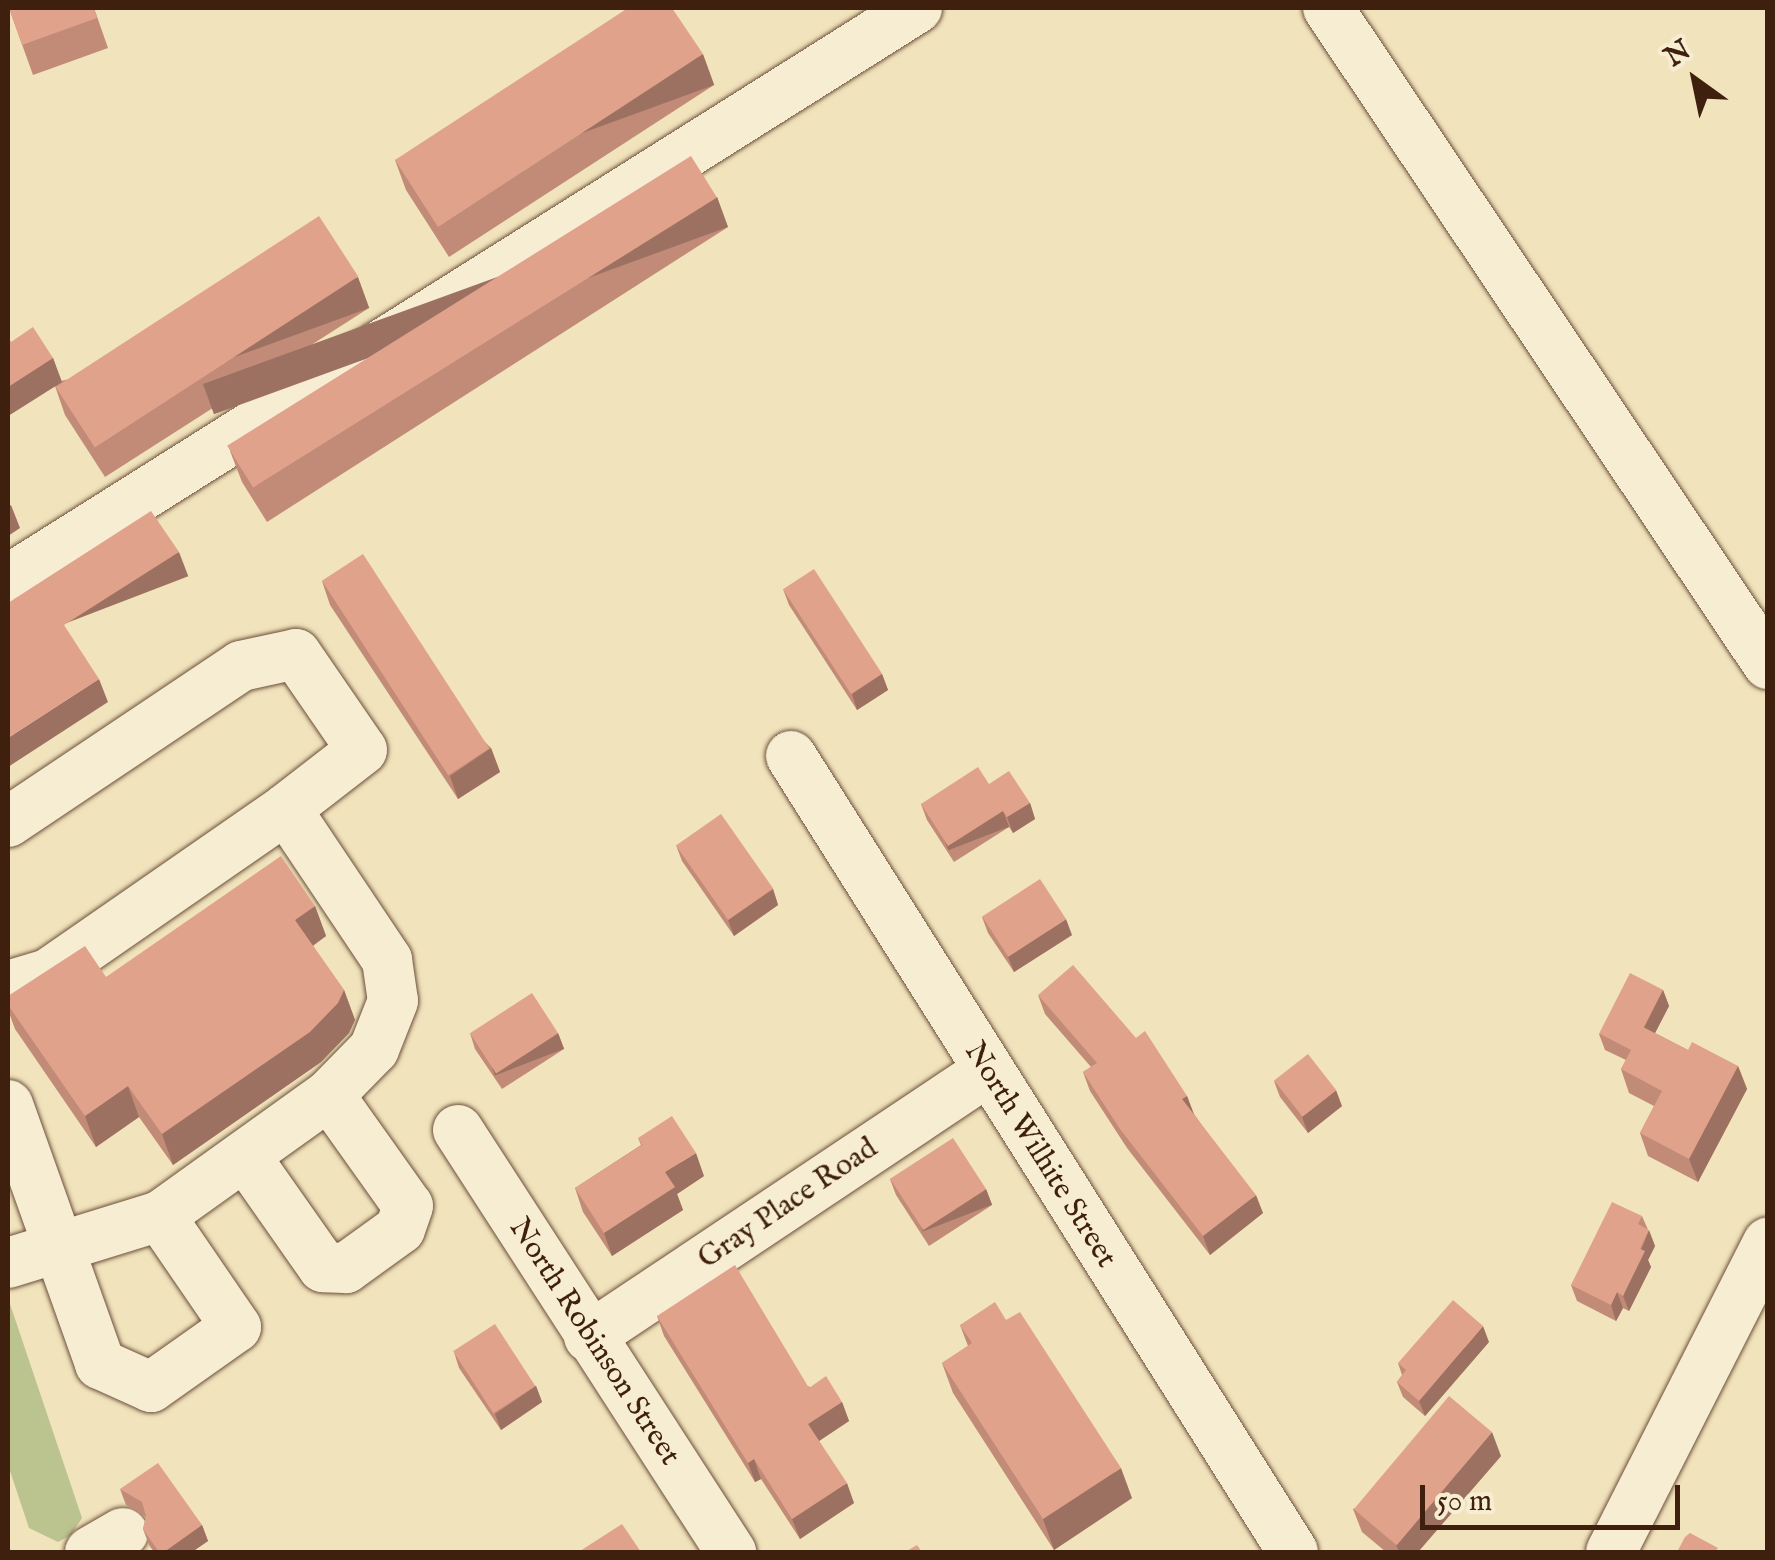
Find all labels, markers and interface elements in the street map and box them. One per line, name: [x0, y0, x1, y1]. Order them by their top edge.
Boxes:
north arrow: [1645, 30, 1745, 130]
text: N: [1659, 33, 1698, 76]
street label: North Wilhite Street: [956, 1036, 1124, 1274]
street label: Gray Place Road: [692, 1131, 884, 1277]
street label: North Robinson Street: [501, 1212, 687, 1472]
scale bar: [1425, 1465, 1685, 1527]
text: 50 m: [1437, 1483, 1492, 1521]

